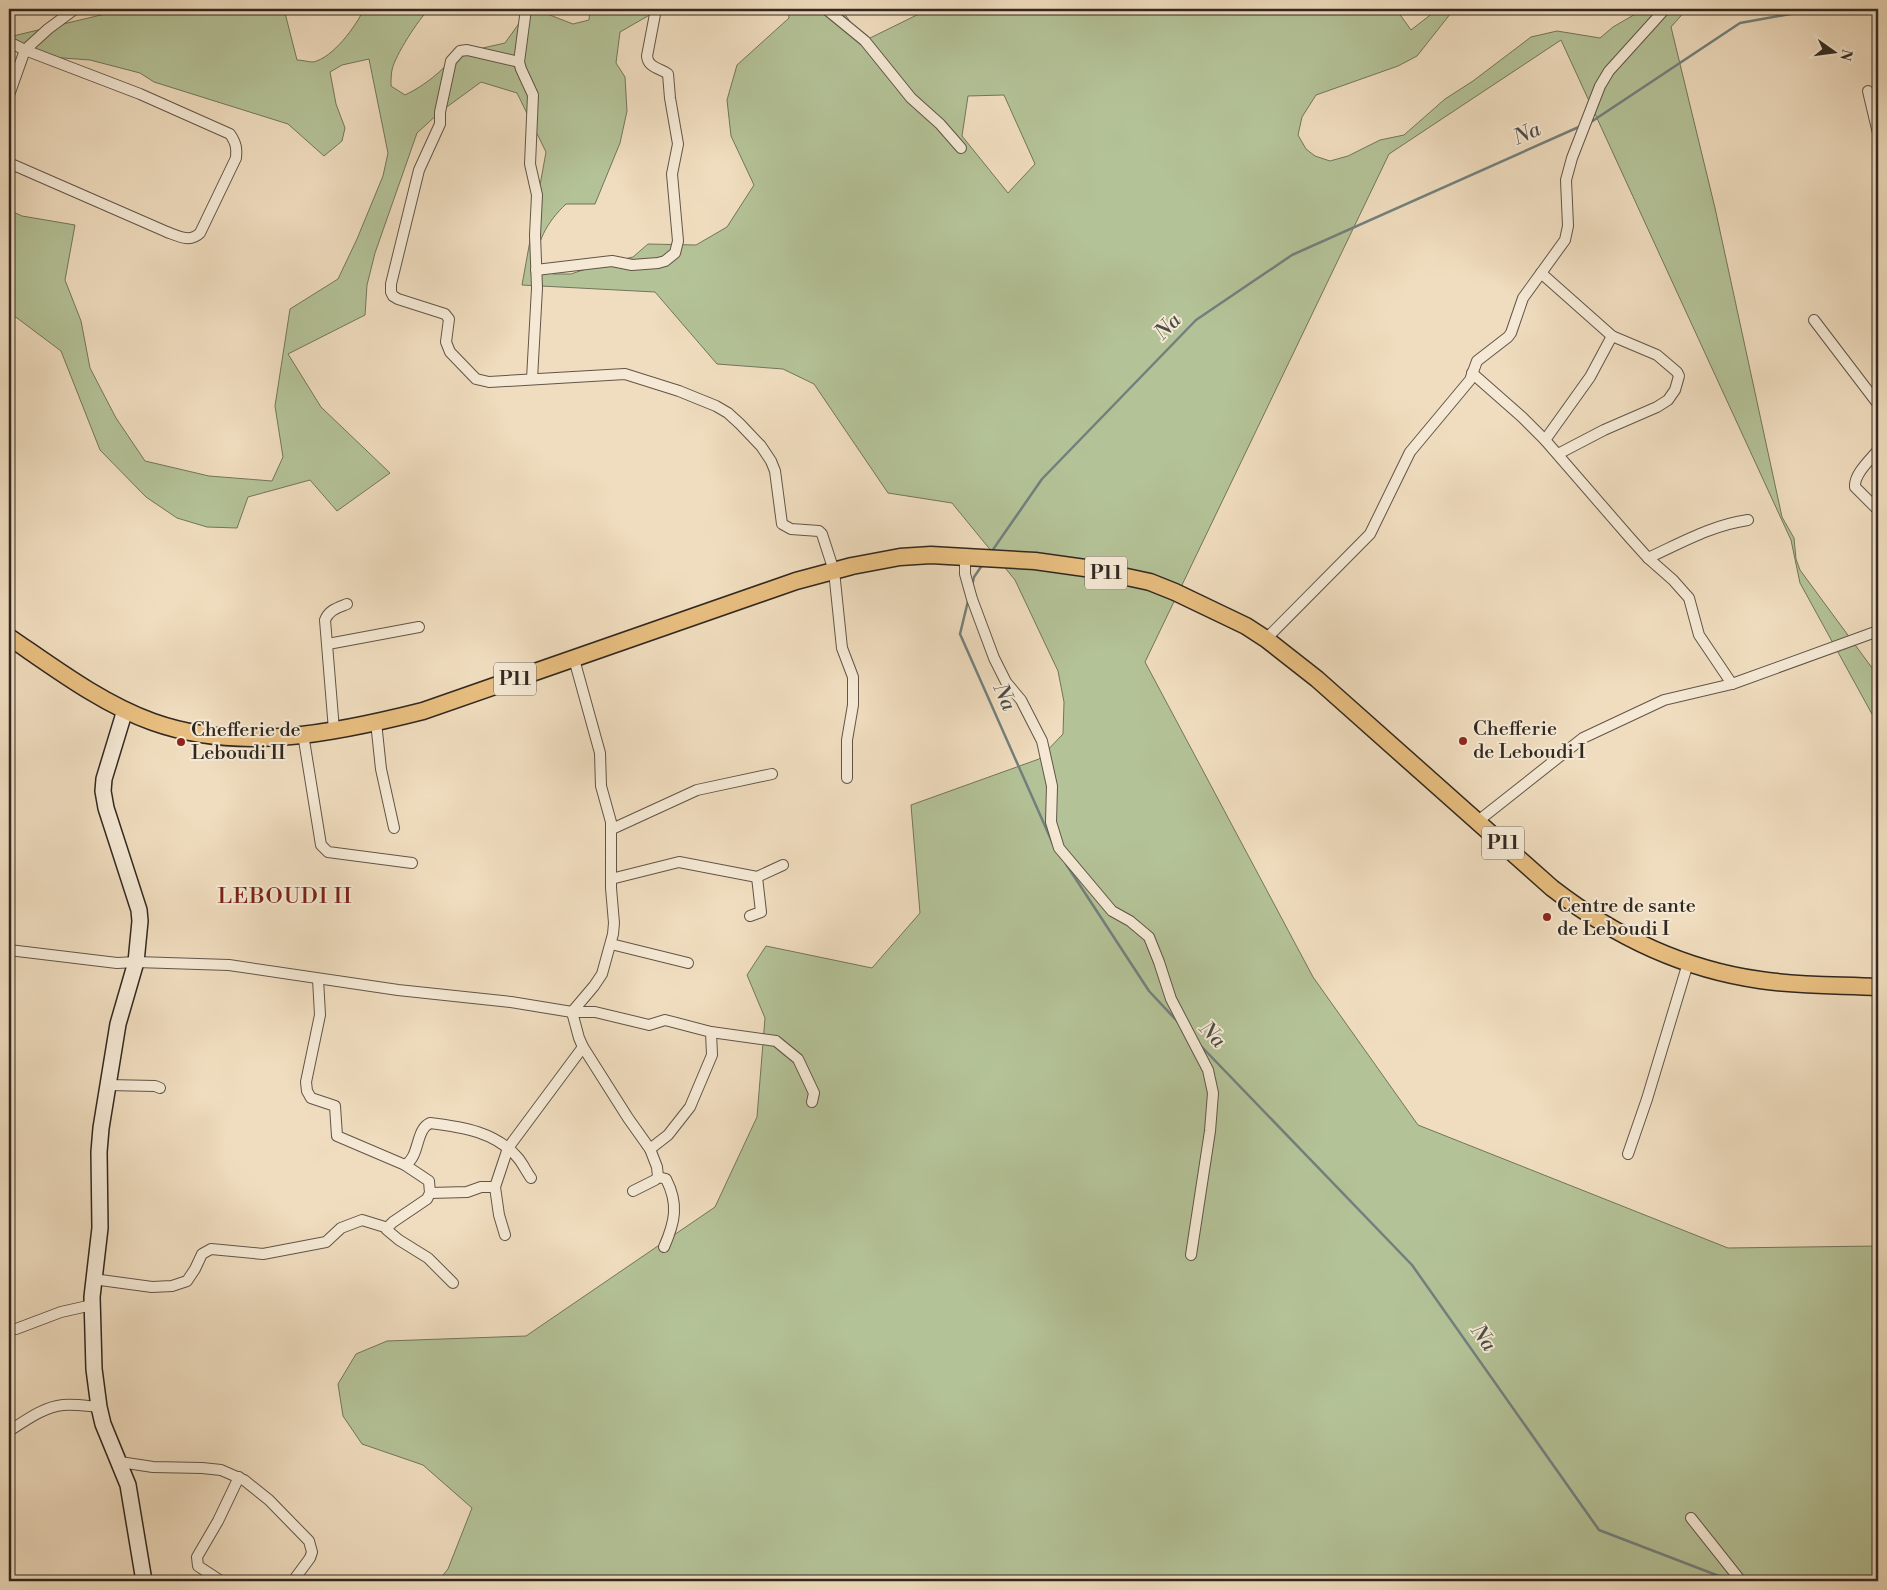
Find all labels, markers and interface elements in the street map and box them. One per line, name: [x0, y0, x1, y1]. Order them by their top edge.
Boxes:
north arrow: [1810, 28, 1860, 78]
text: N: [1836, 47, 1856, 62]
water label: Na: [1508, 116, 1545, 152]
water label: Na: [1148, 308, 1187, 347]
road number: P11: [1085, 556, 1127, 590]
road number: P11: [494, 662, 536, 696]
water label: Na: [986, 678, 1022, 715]
place label: Chefferie de Leboudi I: [1473, 717, 1586, 765]
place label: Chefferie de Leboudi II: [191, 718, 301, 766]
marker: Chefferie de Leboudi I: [1457, 735, 1469, 747]
marker: Chefferie de Leboudi II: [175, 736, 187, 748]
road number: P11: [1482, 826, 1524, 860]
district label: LEBOUDI II: [217, 883, 353, 910]
place label: Centre de sante de Leboudi I: [1557, 894, 1696, 942]
marker: Centre de sante de Leboudi I: [1541, 911, 1553, 923]
water label: Na: [1192, 1015, 1231, 1054]
water label: Na: [1464, 1319, 1502, 1357]

